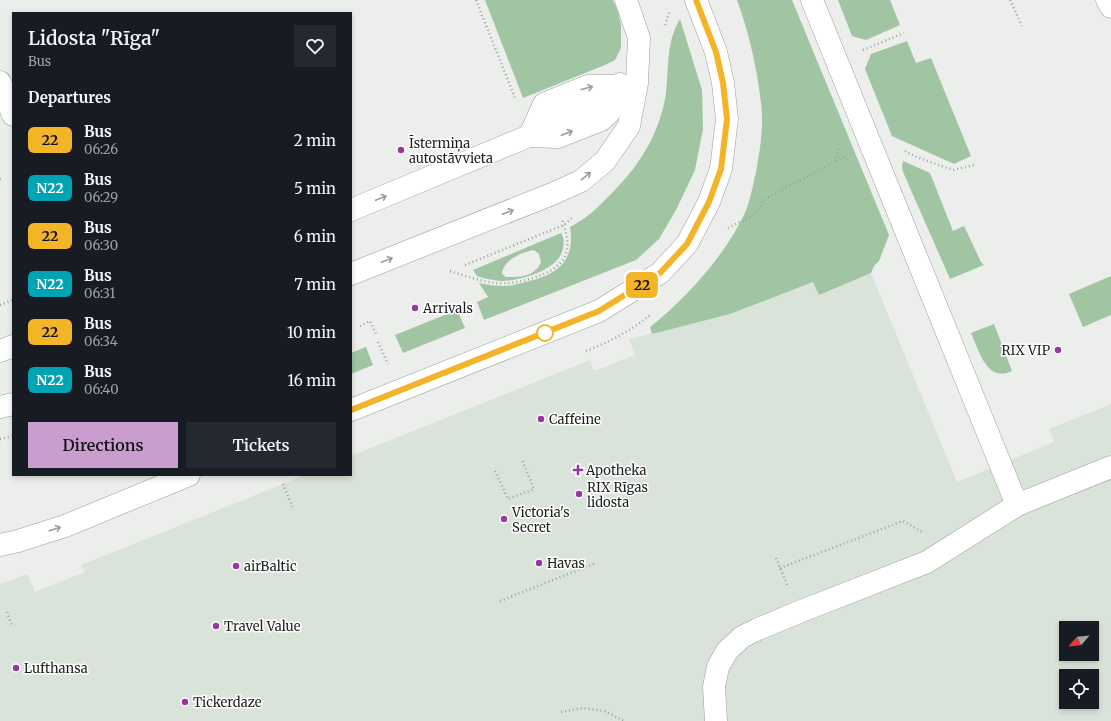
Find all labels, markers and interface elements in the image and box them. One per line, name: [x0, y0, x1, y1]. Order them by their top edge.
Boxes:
button: heart: [294, 25, 336, 67]
text: Lidosta "Rīga": [28, 26, 160, 50]
text: Bus: [28, 53, 51, 70]
one-way arrow: [580, 83, 593, 91]
text: Departures: [28, 88, 111, 107]
text: Bus: [84, 122, 112, 141]
one-way arrow: [561, 129, 573, 137]
text: 22: [42, 131, 58, 149]
text: 2 min: [294, 131, 336, 150]
place label: Īstermiņa autostāvvieta: [409, 135, 493, 167]
text: 06:26: [84, 141, 118, 158]
marker: Īstermiņa autostāvvieta: [396, 145, 406, 155]
text: Bus: [84, 170, 112, 189]
one-way arrow: [581, 172, 591, 181]
text: N22: [36, 179, 64, 197]
text: 5 min: [294, 179, 336, 198]
text: 06:29: [84, 189, 118, 206]
one-way arrow: [374, 194, 386, 201]
one-way arrow: [502, 207, 514, 215]
text: Bus: [84, 218, 112, 237]
text: 22: [42, 227, 58, 245]
text: 6 min: [294, 227, 336, 246]
text: 06:30: [84, 237, 118, 254]
one-way arrow: [381, 255, 393, 263]
text: Bus: [84, 266, 112, 285]
line badge: 22: [624, 272, 660, 298]
text: N22: [36, 275, 64, 293]
text: 7 min: [294, 275, 336, 294]
text: 22: [634, 276, 650, 294]
text: 06:31: [84, 285, 115, 302]
place label: Arrivals: [422, 300, 473, 317]
marker: Arrivals: [410, 303, 420, 313]
text: Bus: [84, 314, 112, 333]
text: 22: [42, 323, 58, 341]
text: 10 min: [287, 323, 336, 342]
unlabelled marker: [536, 324, 554, 342]
text: 06:34: [84, 333, 118, 350]
place label: RIX VIP: [1002, 342, 1050, 359]
marker: RIX VIP: [1053, 345, 1063, 355]
text: Bus: [84, 362, 112, 381]
text: N22: [36, 371, 64, 389]
text: 16 min: [288, 371, 336, 390]
text: 06:40: [84, 381, 119, 398]
place label: Caffeine: [549, 411, 601, 428]
marker: Caffeine: [536, 414, 546, 424]
button: Directions: [28, 422, 178, 468]
button: Tickets: [186, 422, 336, 468]
place label: Apotheka: [585, 462, 646, 479]
marker: Apotheka: [573, 465, 583, 475]
place label: RIX Rīgas lidosta: [587, 479, 648, 511]
marker: RIX Rīgas lidosta: [574, 489, 584, 499]
place label: Victoria's Secret: [511, 504, 570, 536]
marker: Victoria's Secret: [499, 514, 509, 524]
one-way arrow: [48, 525, 61, 532]
place label: Havas: [547, 555, 585, 572]
place label: airBaltic: [244, 558, 297, 575]
marker: Havas: [534, 558, 544, 568]
marker: airBaltic: [231, 561, 241, 571]
place label: Travel Value: [224, 618, 301, 635]
marker: Travel Value: [211, 621, 221, 631]
north arrow: [1059, 621, 1099, 661]
map controls: [1059, 621, 1099, 709]
place label: Lufthansa: [24, 660, 88, 677]
marker: Lufthansa: [11, 663, 21, 673]
button: locate: [1059, 669, 1099, 709]
place label: Tickerdaze: [193, 694, 262, 711]
marker: Tickerdaze: [180, 697, 190, 707]

